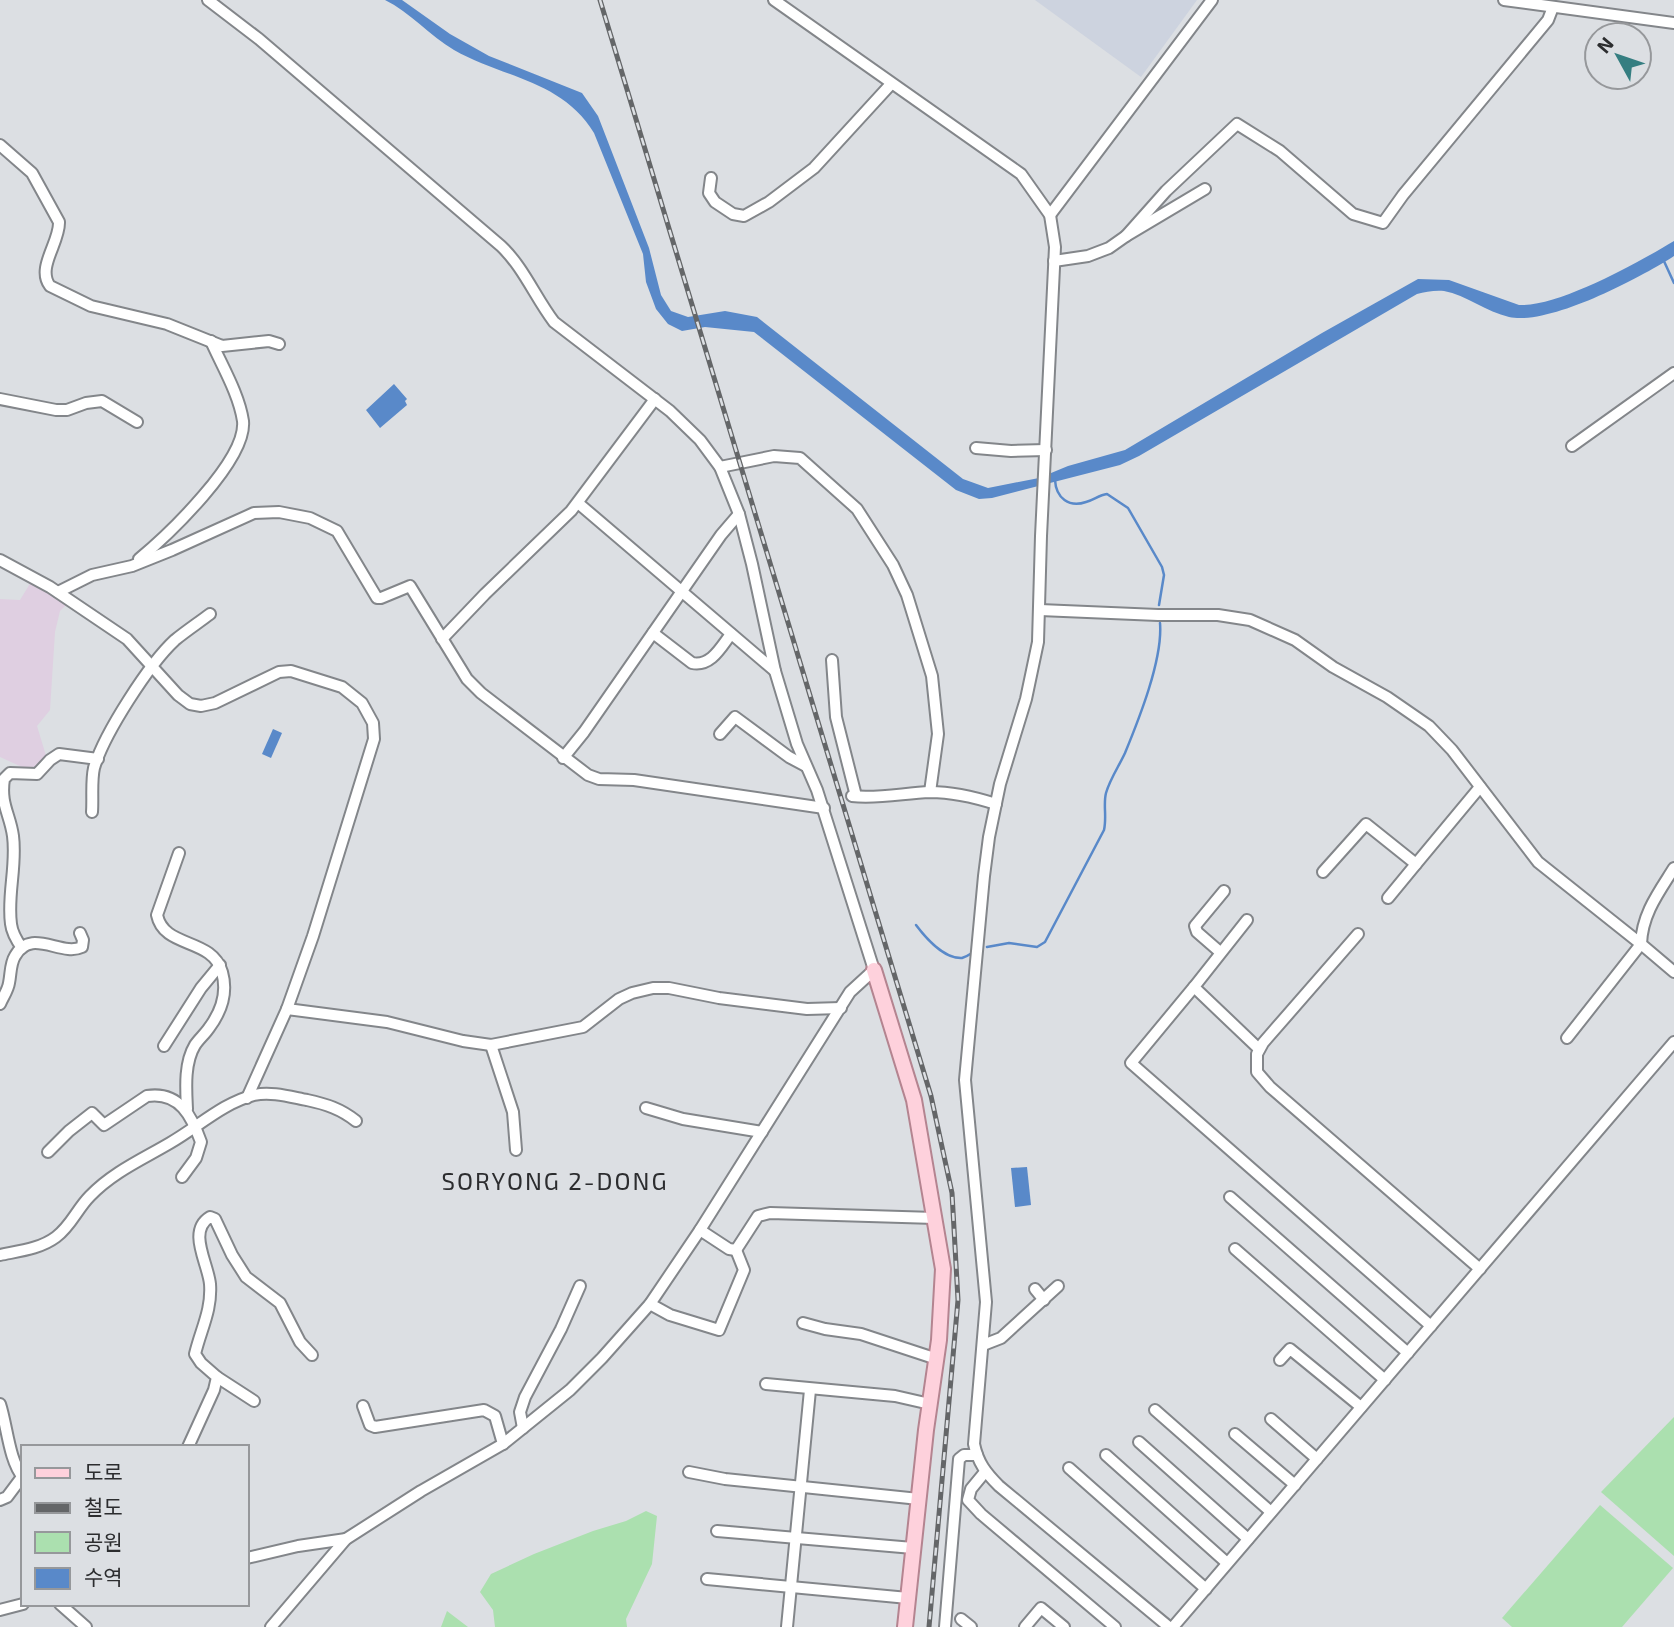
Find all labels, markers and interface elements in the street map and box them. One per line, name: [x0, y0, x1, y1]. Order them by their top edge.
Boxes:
north arrow: [1583, 21, 1653, 91]
text: N: [1591, 32, 1618, 57]
district label: SORYONG 2-DONG: [442, 1166, 668, 1195]
legend: [21, 1445, 248, 1606]
text: 도로: [84, 1459, 123, 1484]
text: 철도: [84, 1494, 123, 1519]
text: 공원: [84, 1529, 123, 1554]
text: 수역: [84, 1564, 123, 1589]

